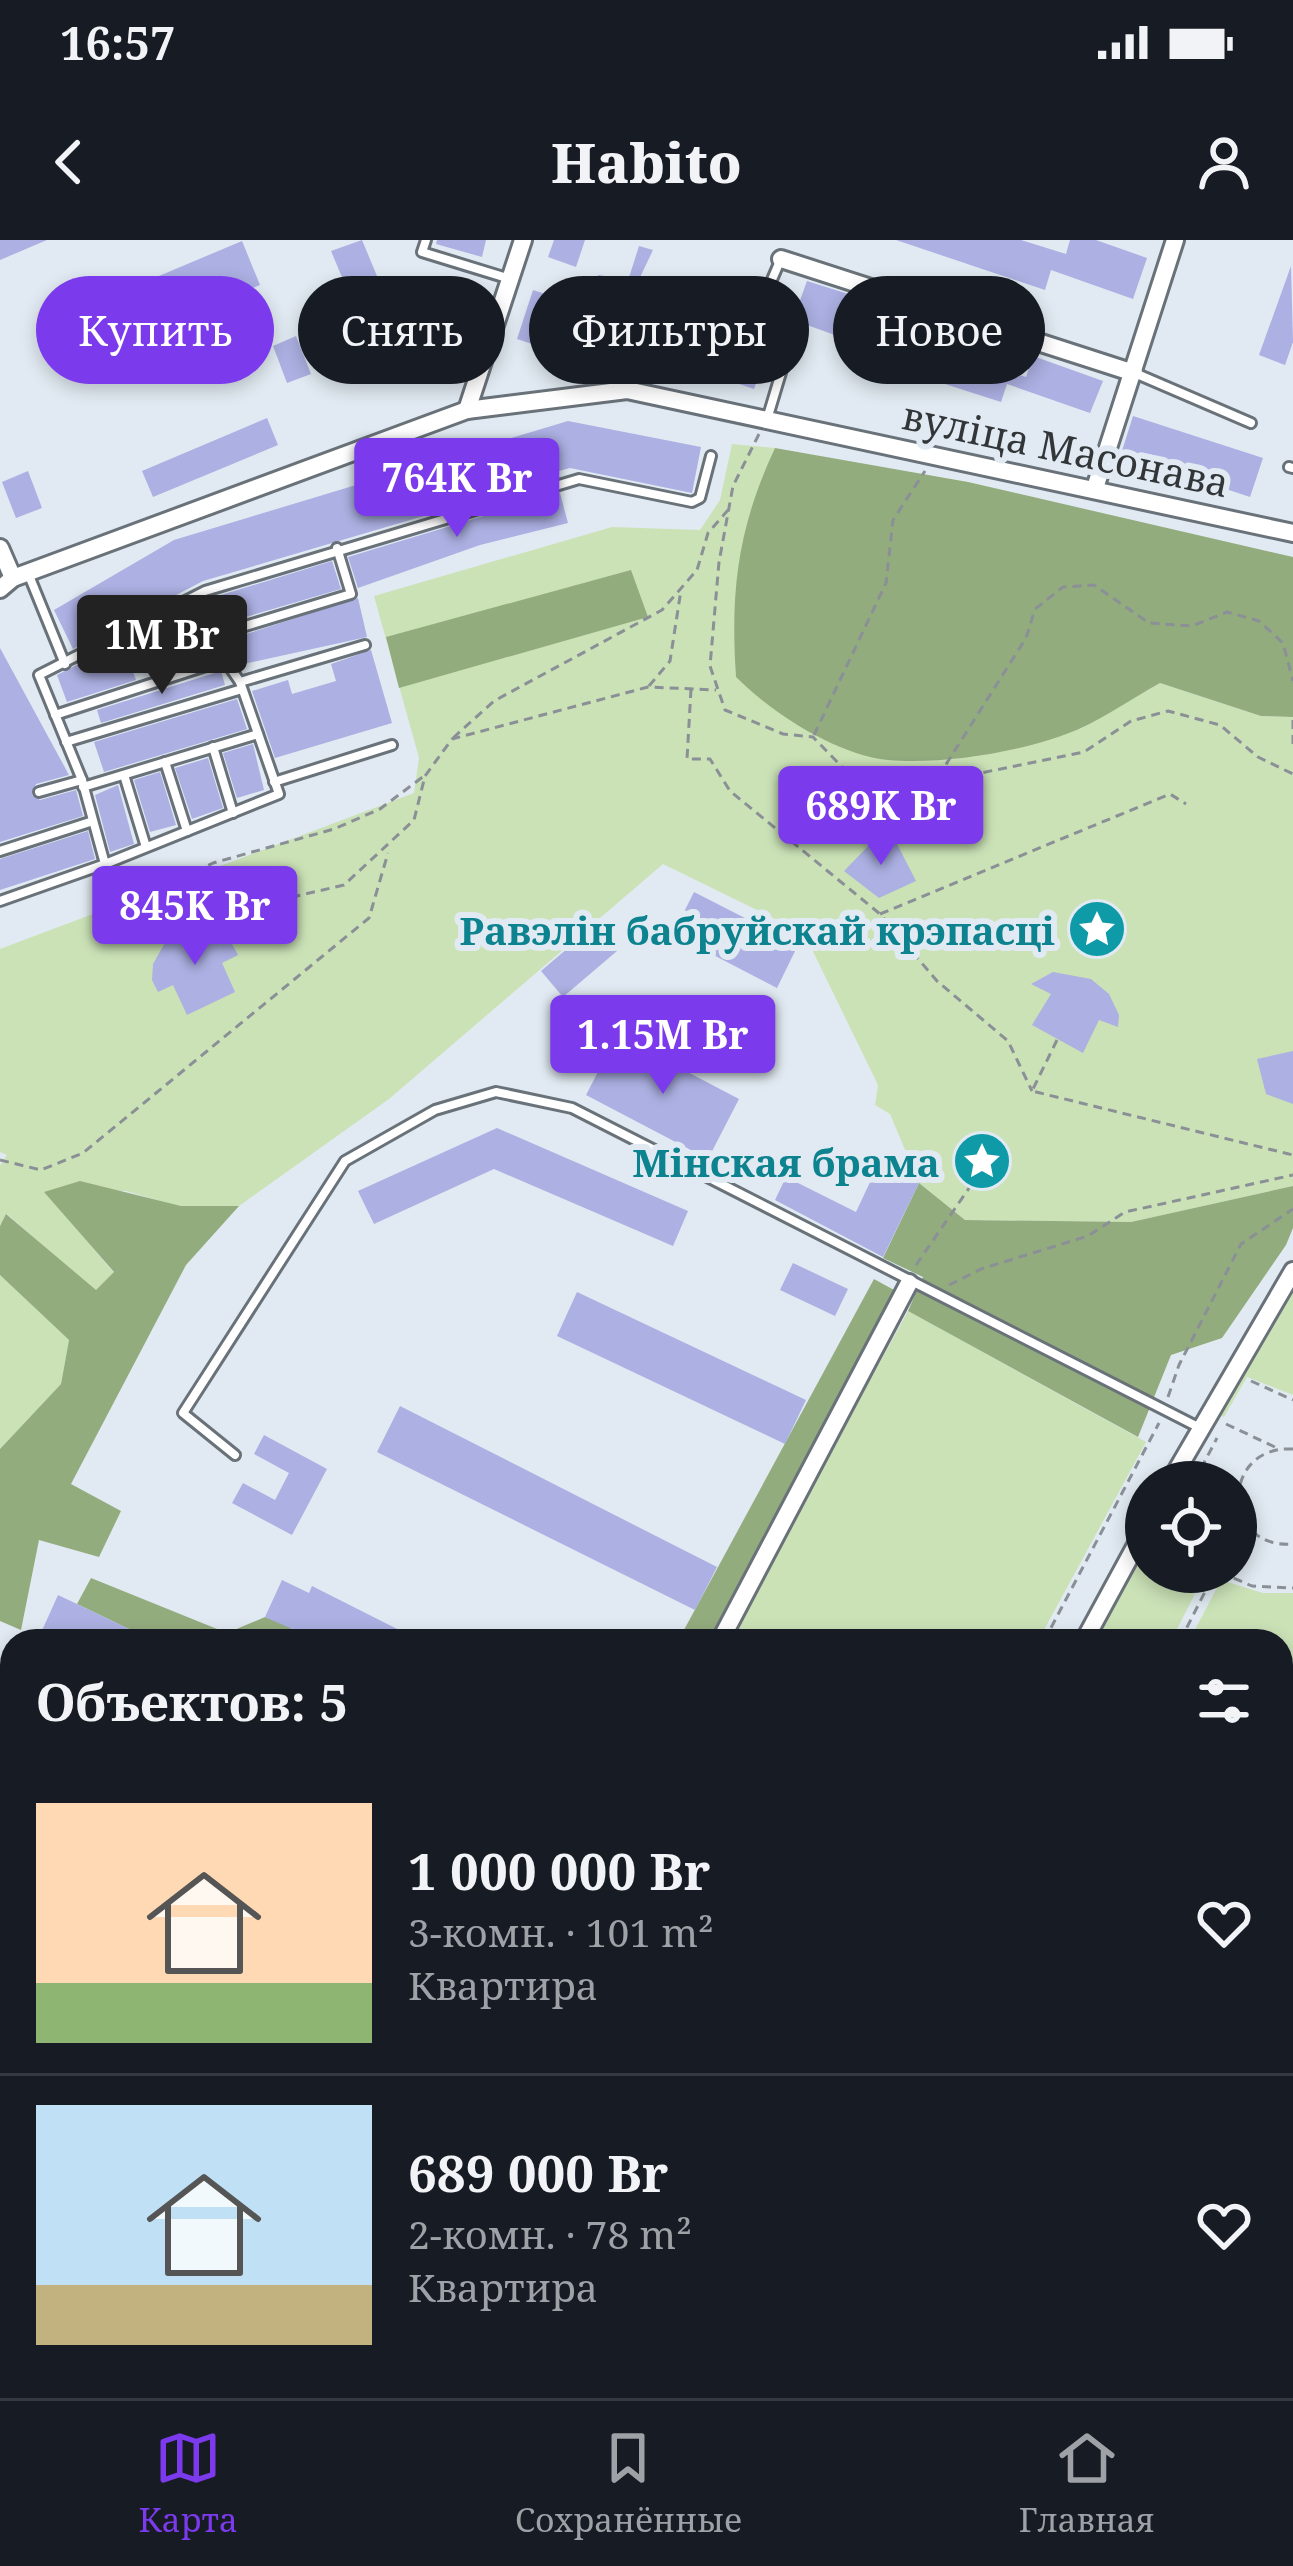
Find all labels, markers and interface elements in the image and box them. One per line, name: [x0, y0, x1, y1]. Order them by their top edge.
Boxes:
text: 16:57: [60, 12, 175, 73]
text: Habito: [551, 125, 742, 199]
icon: back: [36, 129, 102, 195]
icon: person: [1191, 129, 1257, 195]
chip: Купить: [36, 276, 274, 384]
chip: Снять: [298, 276, 505, 384]
chip: Фильтры: [529, 276, 809, 384]
chip: Новое: [833, 276, 1045, 384]
street label: вуліца Масонава: [898, 388, 1234, 508]
pin: 764K Br: [346, 438, 568, 540]
text: 764K Br: [381, 450, 533, 503]
pin: 1M Br: [78, 595, 246, 697]
text: 1M Br: [104, 607, 220, 660]
pin: 689K Br: [770, 766, 992, 868]
text: 689K Br: [805, 778, 957, 831]
pin: 845K Br: [84, 866, 306, 968]
text: 845K Br: [119, 878, 271, 931]
place icon: Равэлін бабруйскай крэпасці: [1066, 898, 1128, 960]
place label: Равэлін бабруйскай крэпасці: [459, 903, 1055, 956]
pin: 1.15M Br: [539, 995, 787, 1097]
text: 1.15M Br: [577, 1007, 749, 1060]
place icon: Мінская брама: [951, 1130, 1013, 1192]
place label: Мінская брама: [632, 1135, 940, 1188]
map controls: [1125, 1461, 1257, 1593]
button: locate: [1125, 1461, 1257, 1593]
text: Объектов: 5: [36, 1666, 348, 1736]
icon: filters: [1191, 1668, 1257, 1734]
text: 1 000 000 Br: [408, 1835, 710, 1905]
icon: home: [132, 1851, 276, 1995]
icon: heart: [1191, 1890, 1257, 1956]
text: 3-комн. · 101 m²: [408, 1905, 714, 1958]
text: Квартира: [408, 1958, 598, 2011]
text: 689 000 Br: [408, 2137, 668, 2207]
icon: home: [132, 2153, 276, 2297]
icon: heart: [1191, 2192, 1257, 2258]
text: 2-комн. · 78 m²: [408, 2207, 692, 2260]
text: Квартира: [408, 2260, 598, 2313]
tab: Карта: [139, 2425, 238, 2542]
tab: Сохранённые: [515, 2425, 742, 2542]
tab: Главная: [1019, 2425, 1154, 2542]

